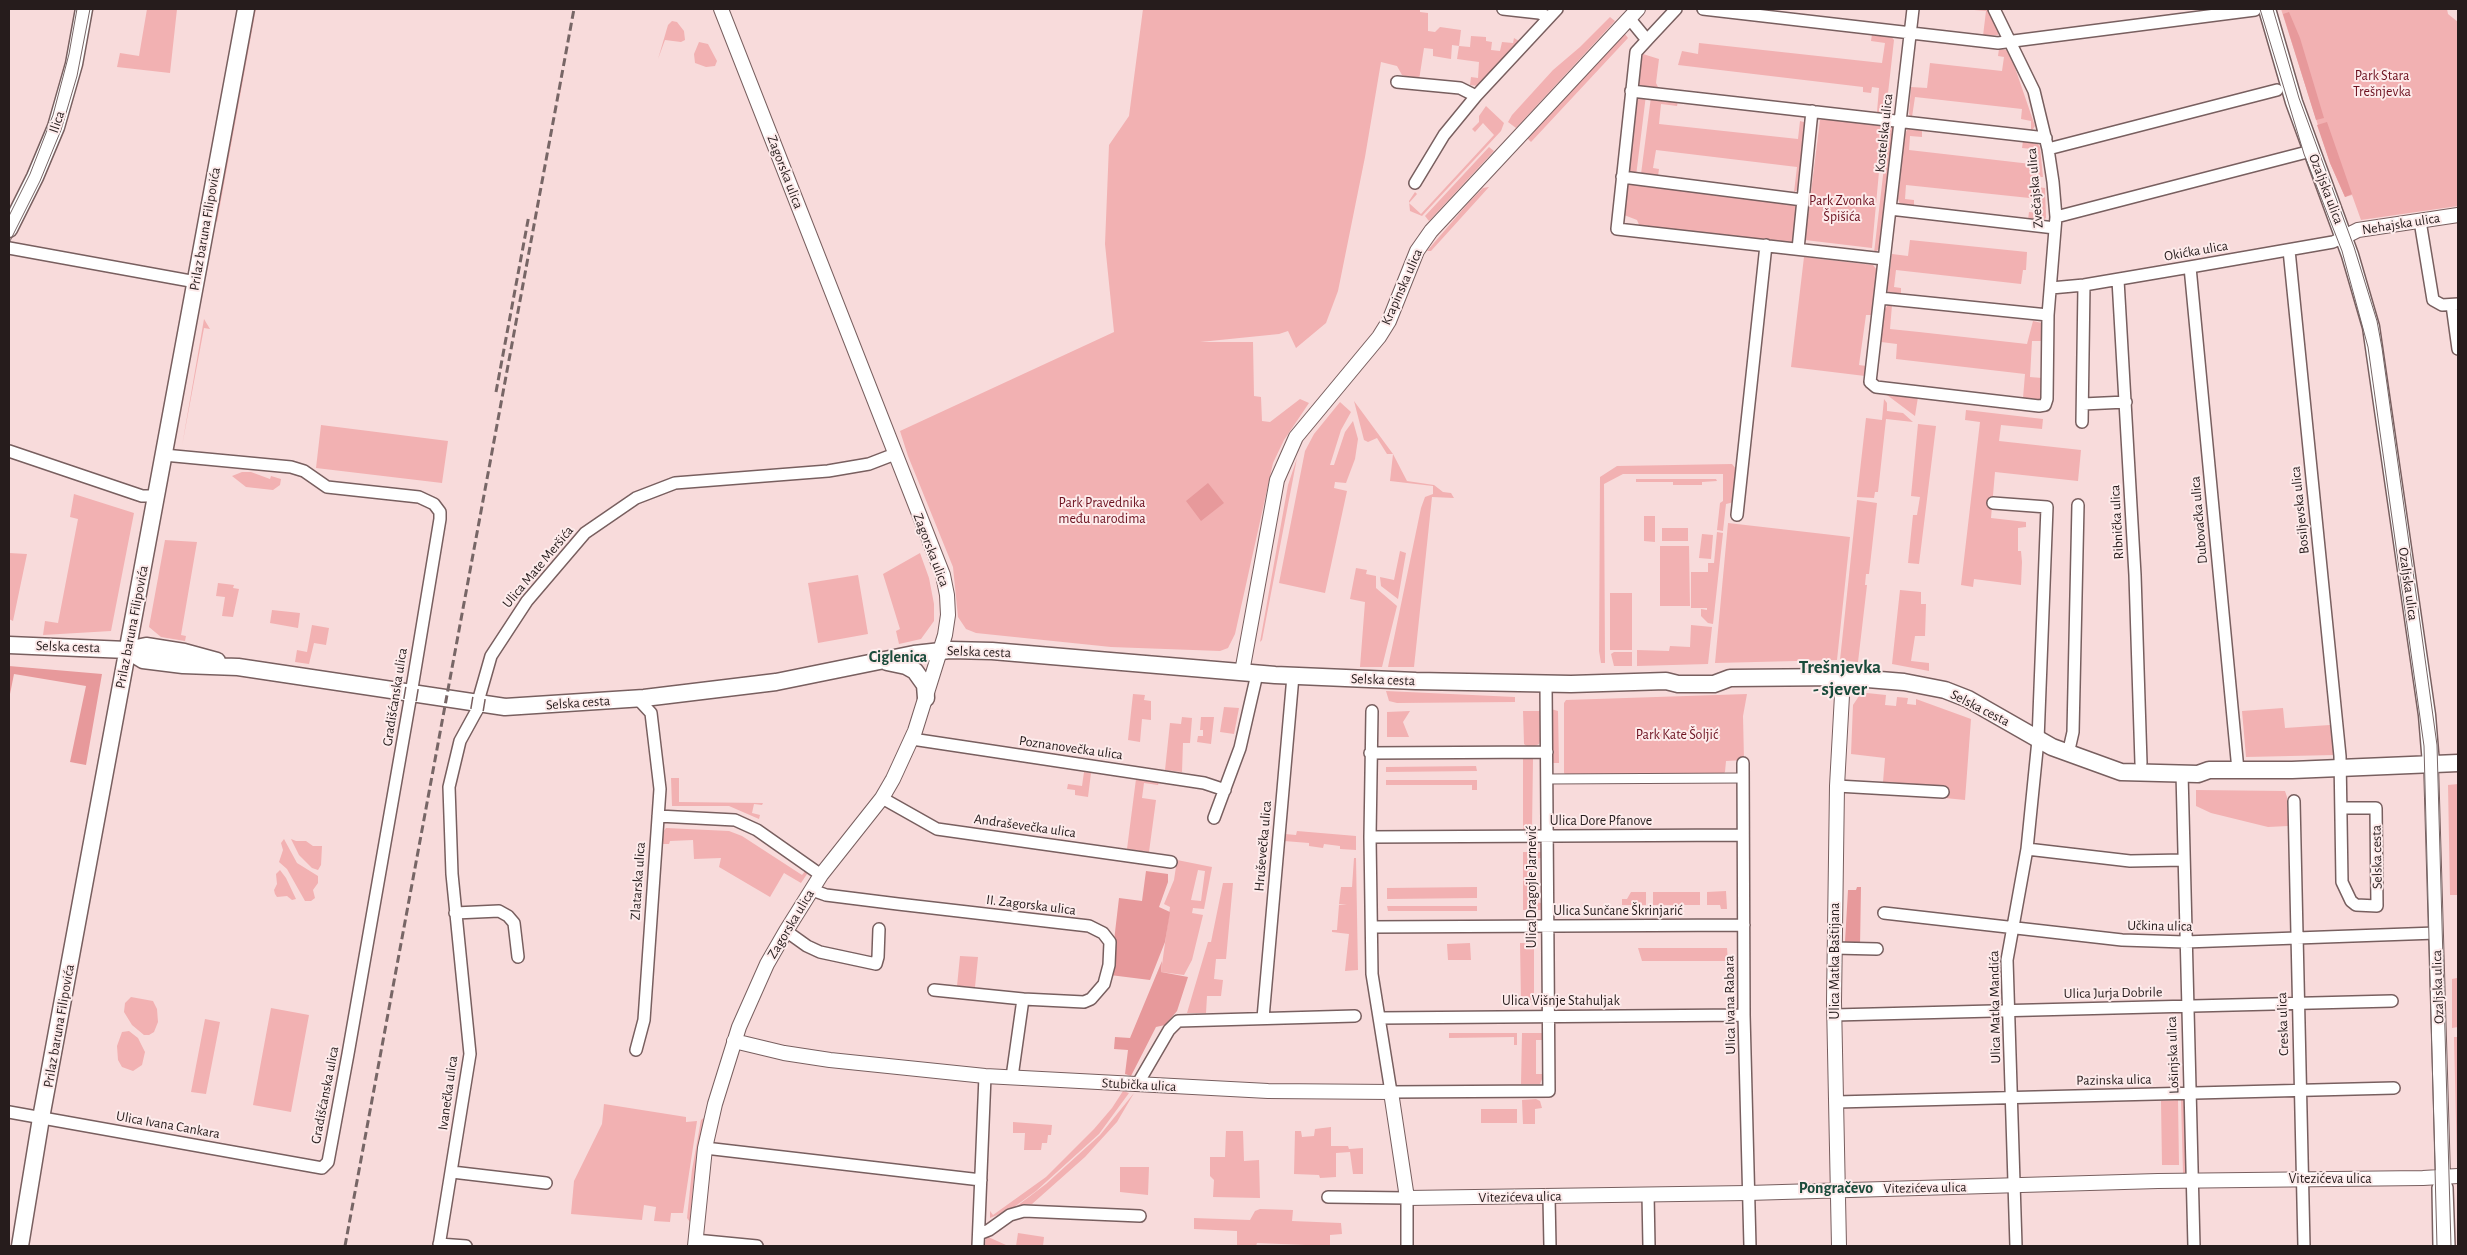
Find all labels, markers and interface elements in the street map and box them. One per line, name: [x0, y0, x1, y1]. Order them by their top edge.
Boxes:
park label: Park Stara Trešnjevka: [2353, 68, 2411, 100]
street label: Kostelska ulica: [1871, 93, 1897, 173]
street label: Ilica: [45, 109, 69, 135]
street label: Zagorska ulica: [763, 133, 807, 211]
street label: Zvečajska ulica: [2023, 147, 2047, 229]
street label: Ozaljska ulica: [2305, 151, 2347, 227]
street label: Prilaz baruna Filipovića: [186, 166, 224, 292]
park label: Park Zvonka Špišića: [1809, 193, 1875, 226]
street label: Nehajska ulica: [2361, 210, 2441, 238]
street label: Okićka ulica: [2163, 237, 2229, 265]
street label: Krapinska ulica: [1378, 246, 1426, 328]
street label: Bosiljevska ulica: [2287, 465, 2313, 555]
street label: Dubovačka ulica: [2187, 475, 2211, 565]
street label: Ribnička ulica: [2107, 484, 2127, 560]
park label: Park Pravednika među narodima: [1058, 495, 1146, 528]
street label: Zagorska ulica: [909, 511, 953, 589]
street label: Ulica Mate Meršića: [499, 523, 577, 611]
street label: Ozaljska ulica: [2395, 546, 2421, 622]
street label: Prilaz baruna Filipovića: [112, 564, 152, 690]
street label: Selska cesta: [36, 637, 100, 657]
street label: Selska cesta: [947, 642, 1011, 662]
street label: Gradišćanska ulica: [379, 647, 411, 747]
district label: Ciglenica: [869, 647, 927, 667]
district label: Trešnjevka - sjever: [1799, 656, 1881, 700]
street label: Selska cesta: [1351, 670, 1415, 690]
street label: Selska cesta: [1948, 686, 2012, 730]
street label: Selska cesta: [545, 692, 611, 714]
park label: Park Kate Šoljić: [1636, 727, 1718, 743]
street label: Poznanovečka ulica: [1018, 732, 1124, 764]
street label: Hruševečka ulica: [1251, 800, 1275, 892]
street label: Andraševečka ulica: [973, 811, 1077, 841]
street label: Ulica Dore Pfanove: [1550, 813, 1652, 829]
street label: Selska cesta: [2368, 825, 2386, 889]
street label: Ulica Dragojle Jarnević: [1524, 826, 1540, 948]
street label: Zlatarska ulica: [627, 841, 649, 921]
street label: Zagorska ulica: [764, 886, 818, 962]
street label: II. Zagorska ulica: [985, 891, 1077, 919]
street label: Ulica Matka Baštijana: [1827, 902, 1843, 1020]
street label: Ulica Sunčane Škrinjarić: [1553, 903, 1683, 919]
street label: Učkina ulica: [2127, 917, 2193, 935]
street label: Ulica Matka Mandića: [1986, 950, 2004, 1064]
street label: Ozaljska ulica: [2428, 950, 2448, 1024]
street label: Ulica Ivana Rabara: [1721, 955, 1739, 1055]
street label: Prilaz baruna Filipovića: [40, 963, 78, 1089]
street label: Ulica Jurja Dobrile: [2064, 984, 2162, 1002]
street label: Creska ulica: [2273, 992, 2293, 1056]
street label: Ulica Višnje Stahuljak: [1502, 993, 1620, 1009]
street label: Lošinjska ulica: [2163, 1016, 2183, 1094]
street label: Gradišćanska ulica: [307, 1045, 343, 1145]
street label: Ivanečka ulica: [434, 1055, 462, 1131]
street label: Pazinska ulica: [2076, 1071, 2152, 1089]
street label: Stubička ulica: [1101, 1075, 1177, 1095]
street label: Ulica Ivana Cankara: [115, 1108, 221, 1142]
street label: Vitezićeva ulica: [2288, 1171, 2372, 1187]
district label: Pongračevo: [1799, 1178, 1873, 1198]
street label: Vitezićeva ulica: [1883, 1179, 1967, 1197]
street label: Vitezićeva ulica: [1478, 1188, 1562, 1206]

